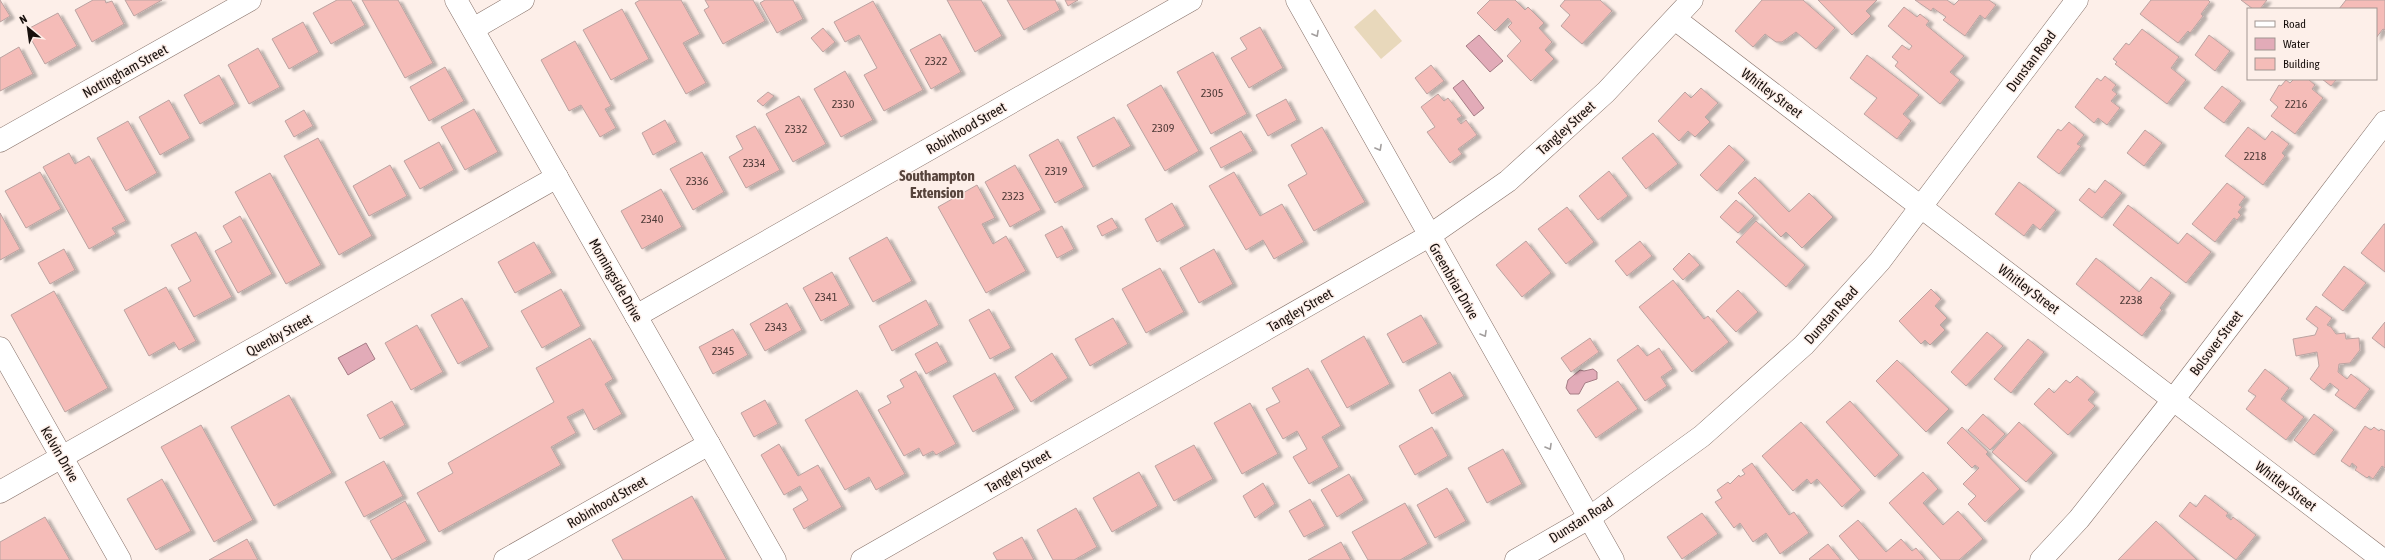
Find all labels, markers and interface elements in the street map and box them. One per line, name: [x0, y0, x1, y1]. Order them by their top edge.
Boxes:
north arrow: [8, 8, 48, 48]
legend: [2247, 8, 2377, 80]
text: N: [17, 12, 29, 26]
text: Road: [2283, 17, 2306, 31]
street label: Dunstan Road: [2003, 27, 2059, 95]
one-way arrow: [1312, 30, 1319, 37]
text: Water: [2283, 37, 2310, 51]
street label: Nottingham Street: [80, 41, 170, 101]
house number: 2322: [925, 54, 947, 68]
text: Building: [2283, 57, 2321, 71]
street label: Whitley Street: [1738, 65, 1806, 121]
house number: 2305: [1201, 86, 1223, 100]
house number: 2330: [832, 97, 855, 111]
house number: 2216: [2285, 97, 2308, 111]
street label: Tangley Street: [1534, 98, 1598, 158]
street label: Robinhood Street: [923, 99, 1009, 157]
house number: 2309: [1152, 121, 1175, 135]
house number: 2332: [785, 122, 807, 136]
one-way arrow: [1375, 144, 1382, 151]
house number: 2218: [2244, 149, 2267, 163]
house number: 2334: [743, 156, 766, 170]
house number: 2319: [1045, 164, 1068, 178]
district label: Southampton Extension: [899, 167, 975, 201]
house number: 2336: [686, 174, 709, 188]
house number: 2323: [1002, 189, 1024, 203]
house number: 2340: [641, 212, 664, 226]
street label: Morningside Drive: [586, 236, 646, 324]
street label: Greenbriar Drive: [1426, 240, 1482, 322]
street label: Whitley Street: [1995, 261, 2063, 317]
street label: Dunstan Road: [1801, 283, 1861, 347]
street label: Tangley Street: [1265, 285, 1335, 335]
house number: 2341: [815, 290, 838, 304]
house number: 2238: [2120, 293, 2143, 307]
street label: Bolsover Street: [2186, 307, 2246, 379]
street label: Quenby Street: [243, 310, 315, 360]
house number: 2343: [765, 320, 787, 334]
one-way arrow: [1480, 330, 1487, 337]
house number: 2345: [712, 344, 734, 358]
street label: Kelvin Drive: [38, 423, 82, 485]
one-way arrow: [1544, 443, 1551, 450]
street label: Tangley Street: [983, 446, 1053, 496]
street label: Whitley Street: [2252, 458, 2320, 514]
street label: Robinhood Street: [564, 473, 650, 531]
street label: Dunstan Road: [1546, 494, 1616, 546]

